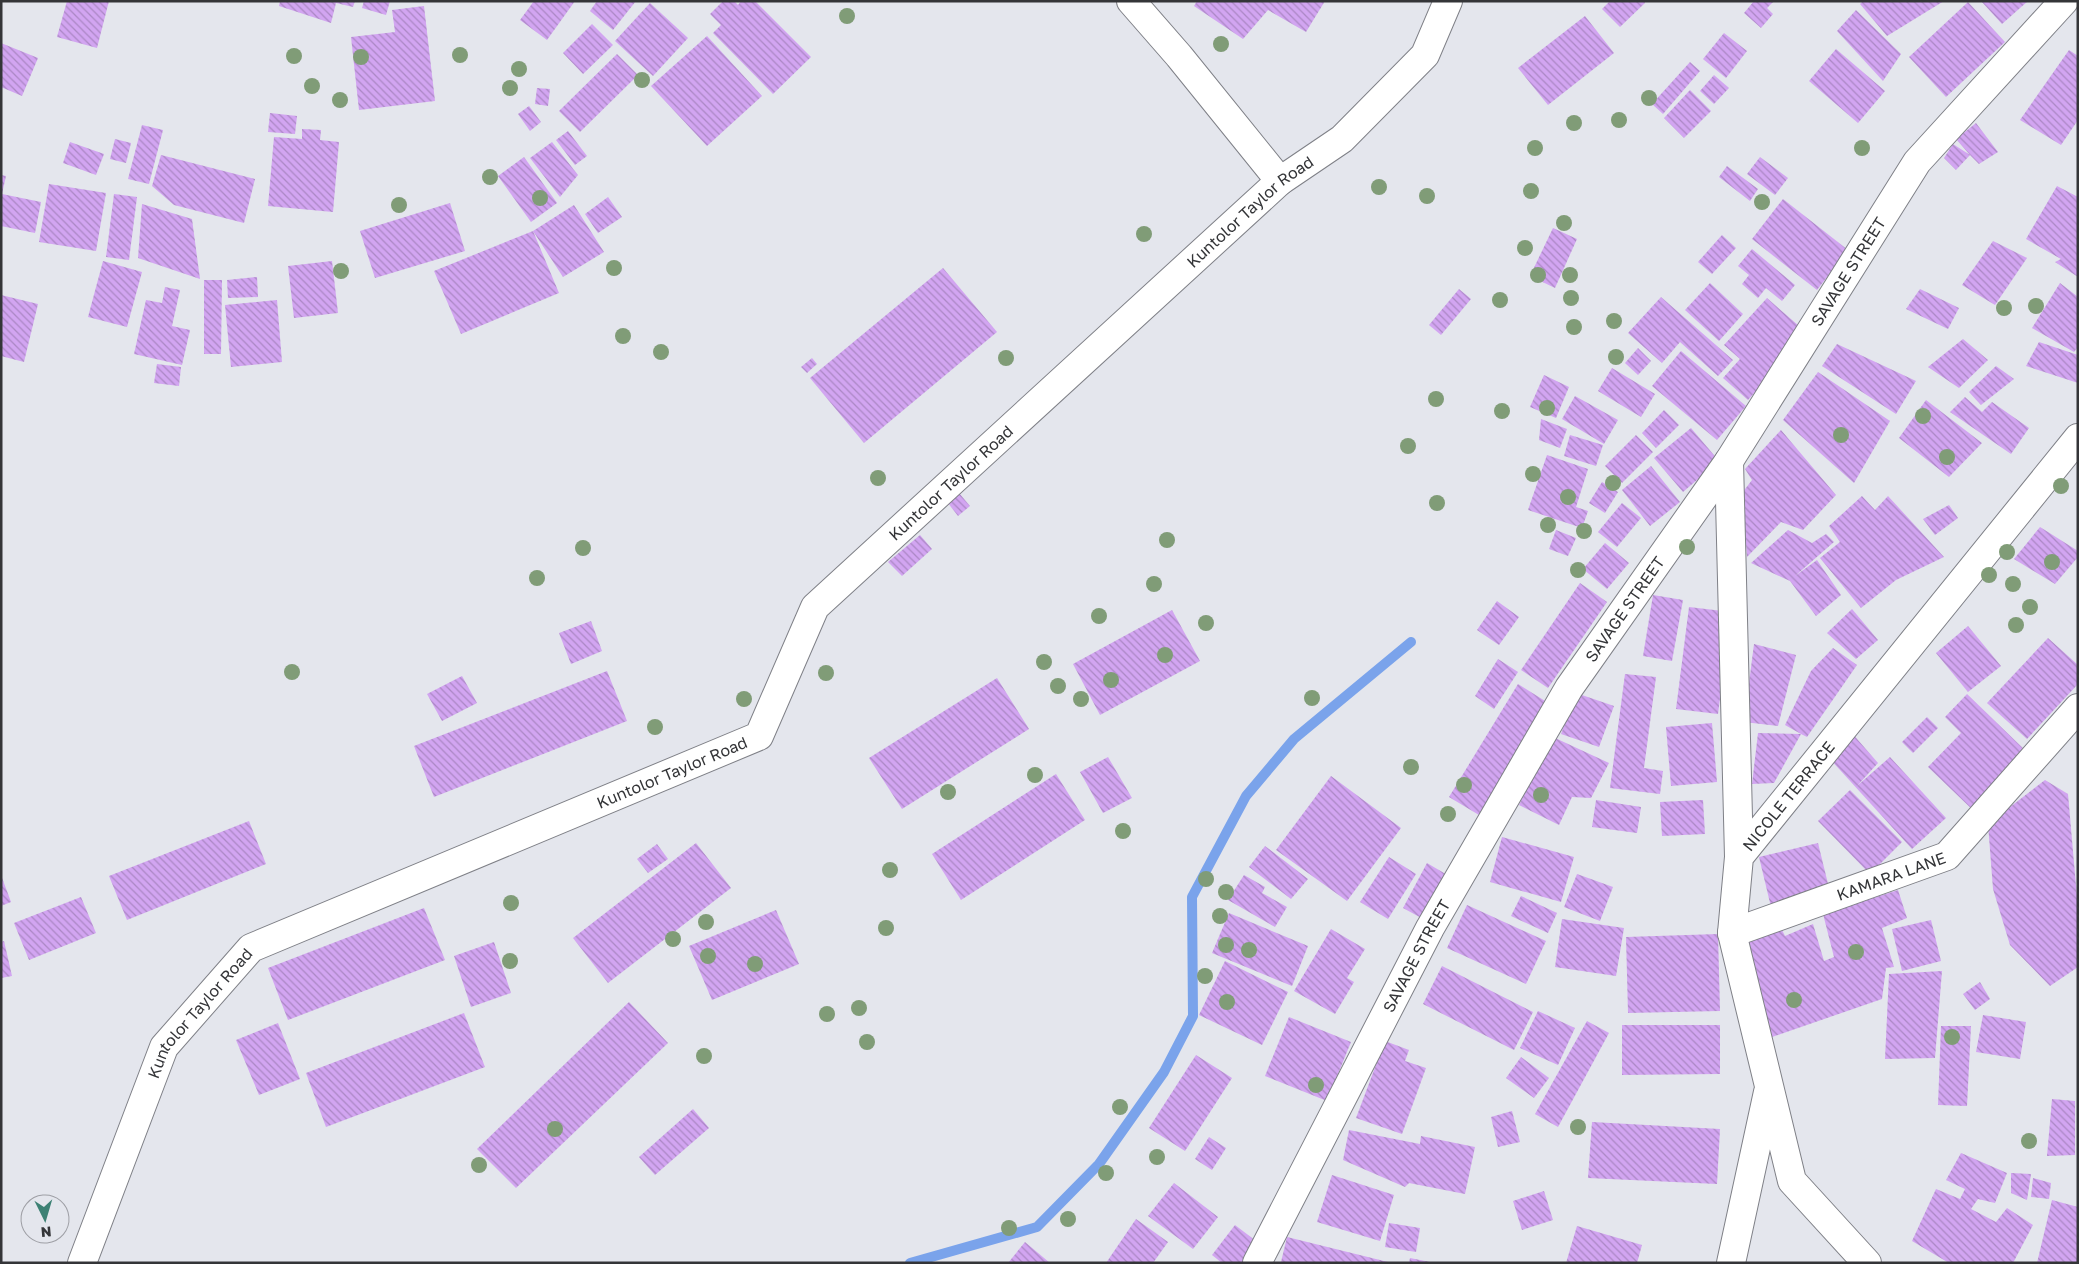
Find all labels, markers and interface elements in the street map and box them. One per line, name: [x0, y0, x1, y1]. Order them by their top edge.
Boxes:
street label: Kuntolor Taylor Road: [1182, 151, 1317, 272]
street label: SAVAGE STREET: [1807, 213, 1890, 330]
street label: Kuntolor Taylor Road: [885, 421, 1017, 544]
street label: SAVAGE STREET: [1581, 552, 1669, 666]
street label: Kuntolor Taylor Road: [594, 732, 750, 813]
street label: NICOLE TERRACE: [1738, 737, 1839, 855]
street label: KAMARA LANE: [1834, 847, 1948, 905]
street label: SAVAGE STREET: [1378, 896, 1454, 1016]
street label: Kuntolor Taylor Road: [143, 944, 256, 1081]
north arrow: [20, 1194, 70, 1244]
text: N: [40, 1224, 52, 1241]

